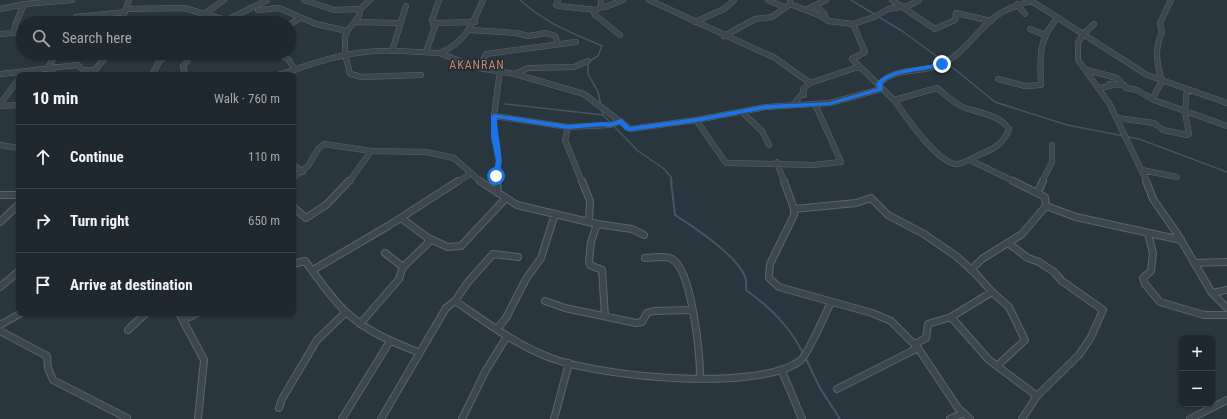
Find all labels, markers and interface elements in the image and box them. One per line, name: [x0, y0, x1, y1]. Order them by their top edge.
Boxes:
search box: [16, 16, 296, 60]
icon: search: [30, 27, 52, 49]
text: Search here: [62, 29, 132, 47]
route end: [933, 55, 951, 73]
district label: AKANRAN: [449, 58, 505, 72]
text: 10 min: [32, 88, 78, 108]
text: Walk · 760 m: [214, 91, 280, 106]
icon: ahead: [32, 146, 54, 168]
text: Continue: [70, 148, 124, 166]
text: 110 m: [248, 149, 280, 164]
route start: [487, 167, 505, 185]
icon: right: [32, 210, 54, 232]
text: Turn right: [70, 212, 129, 230]
text: 650 m: [248, 213, 280, 228]
icon: arrive: [32, 274, 54, 296]
text: Arrive at destination: [70, 276, 193, 294]
map controls: [1179, 335, 1215, 407]
button: +: [1179, 335, 1215, 371]
button: −: [1179, 371, 1215, 407]

